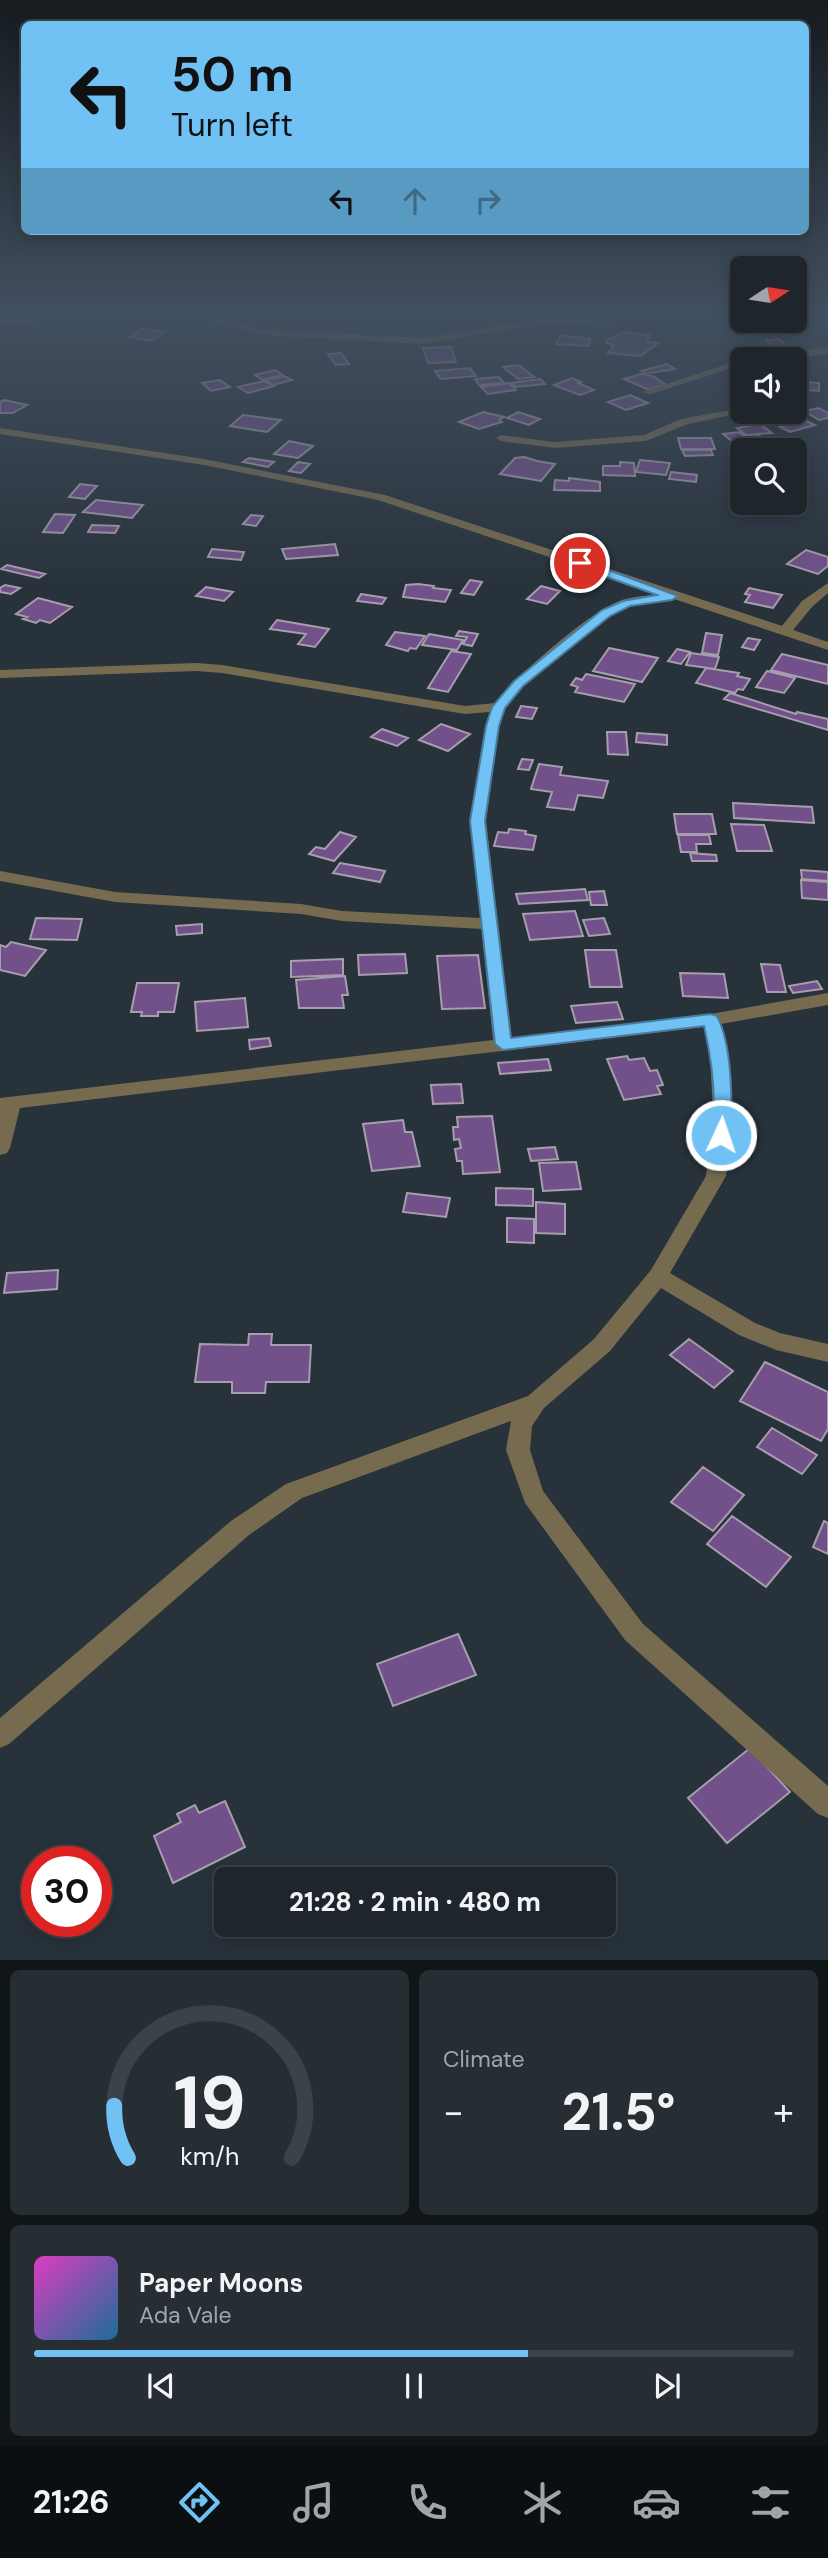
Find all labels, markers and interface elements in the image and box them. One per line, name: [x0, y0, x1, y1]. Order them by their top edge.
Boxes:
text: 50 m: [171, 42, 294, 106]
icon: left: [56, 49, 147, 140]
text: Turn left: [171, 104, 293, 146]
icon: left: [323, 182, 361, 220]
icon: ahead: [396, 182, 434, 220]
icon: right: [469, 182, 507, 220]
north arrow: [730, 256, 807, 332]
map controls: [730, 256, 807, 515]
button: sound: [730, 347, 807, 424]
button: search: [730, 438, 807, 515]
pin: [550, 533, 610, 593]
icon: arrive: [561, 544, 599, 582]
position arrow: [684, 1098, 758, 1172]
speed limit sign: 30: [21, 1846, 112, 1937]
text: 21:28 · 2 min · 480 m: [289, 1885, 541, 1919]
text: Climate: [443, 2044, 525, 2074]
text: 19: [173, 2057, 246, 2152]
text: 21.5°: [561, 2078, 676, 2146]
text: −: [443, 2087, 464, 2137]
text: +: [773, 2087, 794, 2137]
text: km/h: [180, 2140, 239, 2173]
text: Paper Moons: [139, 2266, 303, 2300]
text: Ada Vale: [139, 2300, 232, 2330]
icon: previous: [142, 2367, 180, 2405]
icon: pause: [395, 2367, 433, 2405]
icon: next: [648, 2367, 686, 2405]
icon: directions: [175, 2478, 224, 2527]
icon: music: [289, 2478, 338, 2527]
icon: phone: [403, 2478, 452, 2527]
icon: climate: [518, 2478, 567, 2527]
icon: car: [632, 2478, 681, 2527]
icon: filters: [746, 2478, 795, 2527]
text: 21:26: [33, 2481, 110, 2523]

